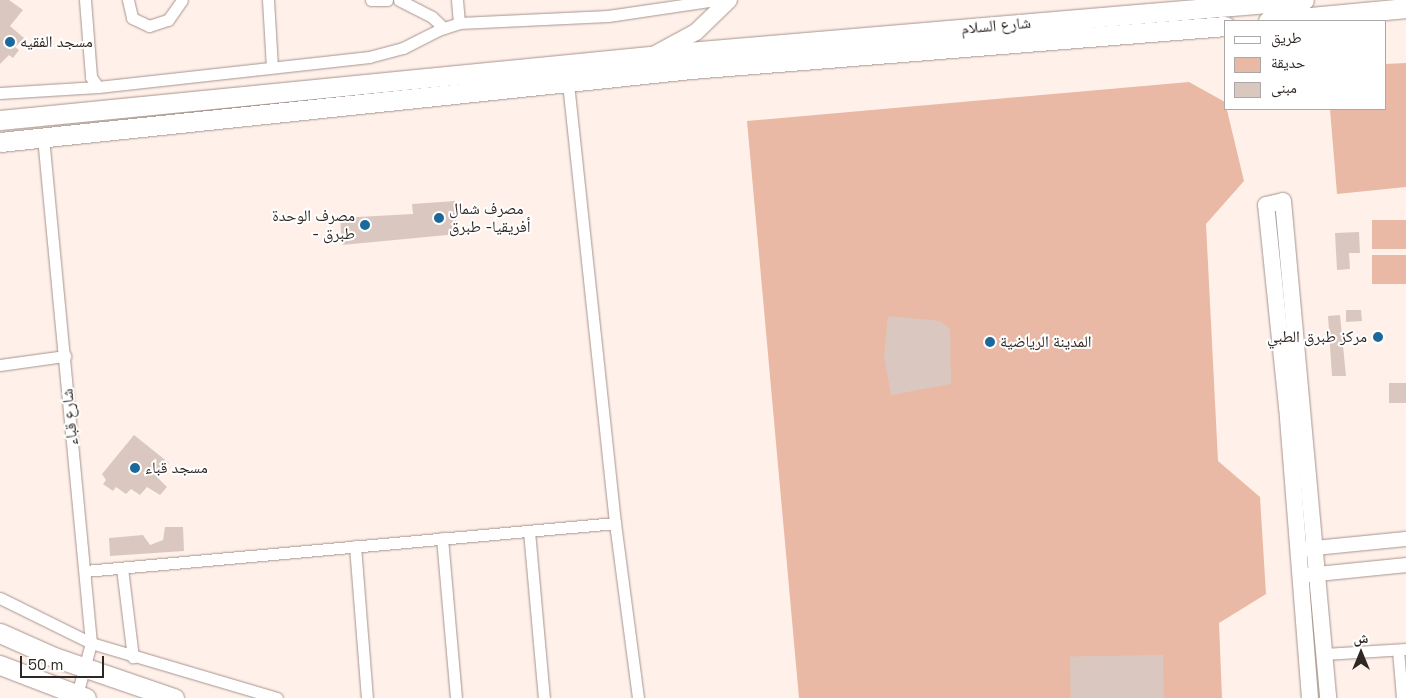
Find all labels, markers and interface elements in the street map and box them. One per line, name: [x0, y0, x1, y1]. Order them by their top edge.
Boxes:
street label: شارع السلام: [960, 13, 1032, 39]
legend: [1224, 20, 1386, 110]
text: طريق: [1271, 28, 1302, 47]
place label: مسجد الفقيه: [20, 32, 93, 52]
marker: مسجد الفقيه: [4, 36, 16, 48]
text: حديقة: [1271, 53, 1305, 72]
text: مبنى: [1271, 78, 1297, 97]
place label: مصرف شمال أفريقيا- طبرق: [449, 199, 531, 237]
place label: مصرف الوحدة - طبرق: [272, 206, 355, 244]
marker: مصرف شمال أفريقيا- طبرق: [433, 212, 445, 224]
marker: مصرف الوحدة - طبرق: [359, 219, 371, 231]
place label: مركز طبرق الطبي: [1267, 327, 1367, 347]
marker: مركز طبرق الطبي: [1371, 330, 1385, 344]
place label: المدينة الرياضية: [1000, 332, 1092, 352]
marker: المدينة الرياضية: [984, 336, 996, 348]
street label: شارع قباء: [58, 388, 82, 446]
place label: مسجد قباء: [145, 458, 208, 478]
marker: مسجد قباء: [129, 462, 141, 474]
north arrow: [1336, 628, 1386, 678]
text: ش: [1354, 629, 1368, 647]
scale bar: [22, 646, 106, 678]
text: 50 m: [28, 655, 63, 674]

